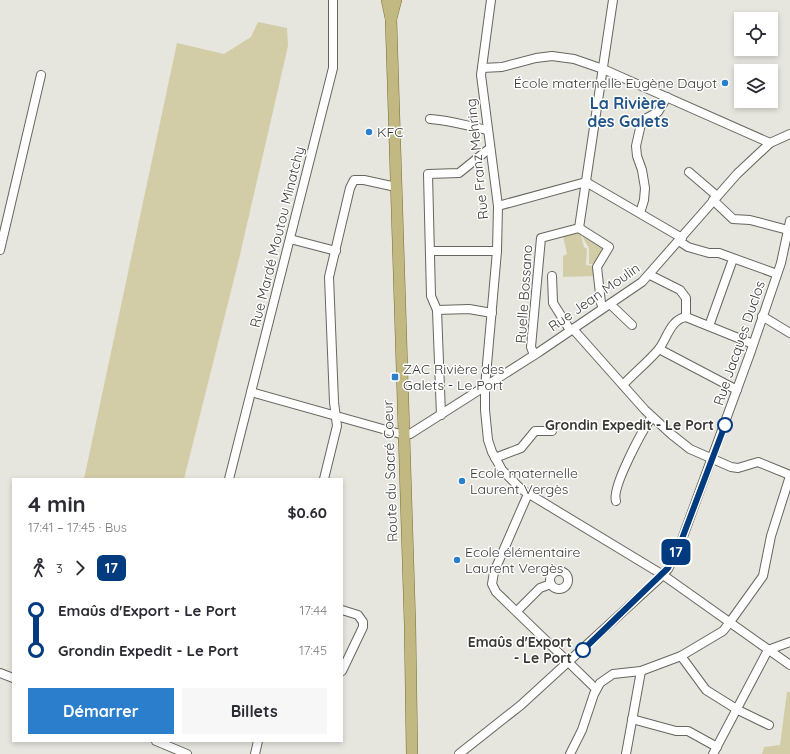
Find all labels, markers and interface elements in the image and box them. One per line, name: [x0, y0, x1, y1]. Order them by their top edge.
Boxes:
map controls: [734, 12, 778, 108]
button: locate: [734, 12, 778, 56]
button: layers: [734, 64, 778, 108]
place label: École maternelle Eugène Dayot: [514, 74, 717, 92]
marker: École maternelle Eugène Dayot: [720, 78, 730, 88]
district label: La Rivière des Galets: [587, 93, 669, 131]
street label: Rue Franz Mehring: [462, 98, 492, 220]
place label: KFC: [377, 123, 403, 141]
marker: KFC: [364, 127, 374, 137]
street label: Rue Mardé Moutou Minatchy: [246, 145, 308, 329]
street label: Ruelle Bossano: [512, 244, 536, 344]
street label: Rue Jean Moulin: [545, 259, 643, 335]
street label: Rue Jacques Duclos: [709, 278, 769, 408]
place label: ZAC Rivière des Galets - Le Port: [403, 360, 504, 394]
marker: ZAC Rivière des Galets - Le Port: [390, 372, 400, 382]
street label: Route du Sacré Coeur: [379, 399, 401, 542]
place label: Grondin Expedit - Le Port: [545, 416, 714, 434]
marker: Grondin Expedit - Le Port: [717, 417, 733, 433]
place label: Ecole maternelle Laurent Vergès: [470, 464, 578, 498]
marker: Ecole maternelle Laurent Vergès: [457, 476, 467, 486]
text: 4 min: [28, 490, 86, 518]
text: $0.60: [288, 503, 327, 522]
text: 17:41 – 17:45 · Bus: [28, 519, 127, 535]
line badge: 17: [658, 539, 694, 565]
place label: Ecole élémentaire Laurent Vergès: [465, 543, 580, 577]
text: 17: [669, 543, 683, 561]
marker: Ecole élémentaire Laurent Vergès: [452, 555, 462, 565]
icon: walk: [28, 557, 50, 579]
icon: forward: [69, 557, 91, 579]
text: 17: [105, 559, 118, 577]
text: 3: [56, 560, 63, 576]
text: Emaûs d'Export - Le Port: [58, 601, 237, 620]
text: 17:44: [299, 602, 327, 618]
place label: Emaûs d'Export - Le Port: [468, 633, 572, 667]
text: Grondin Expedit - Le Port: [58, 641, 239, 660]
text: 17:45: [299, 642, 327, 658]
marker: Emaûs d'Export - Le Port: [575, 642, 591, 658]
button: Démarrer: [28, 688, 174, 734]
button: Billets: [182, 688, 327, 734]

